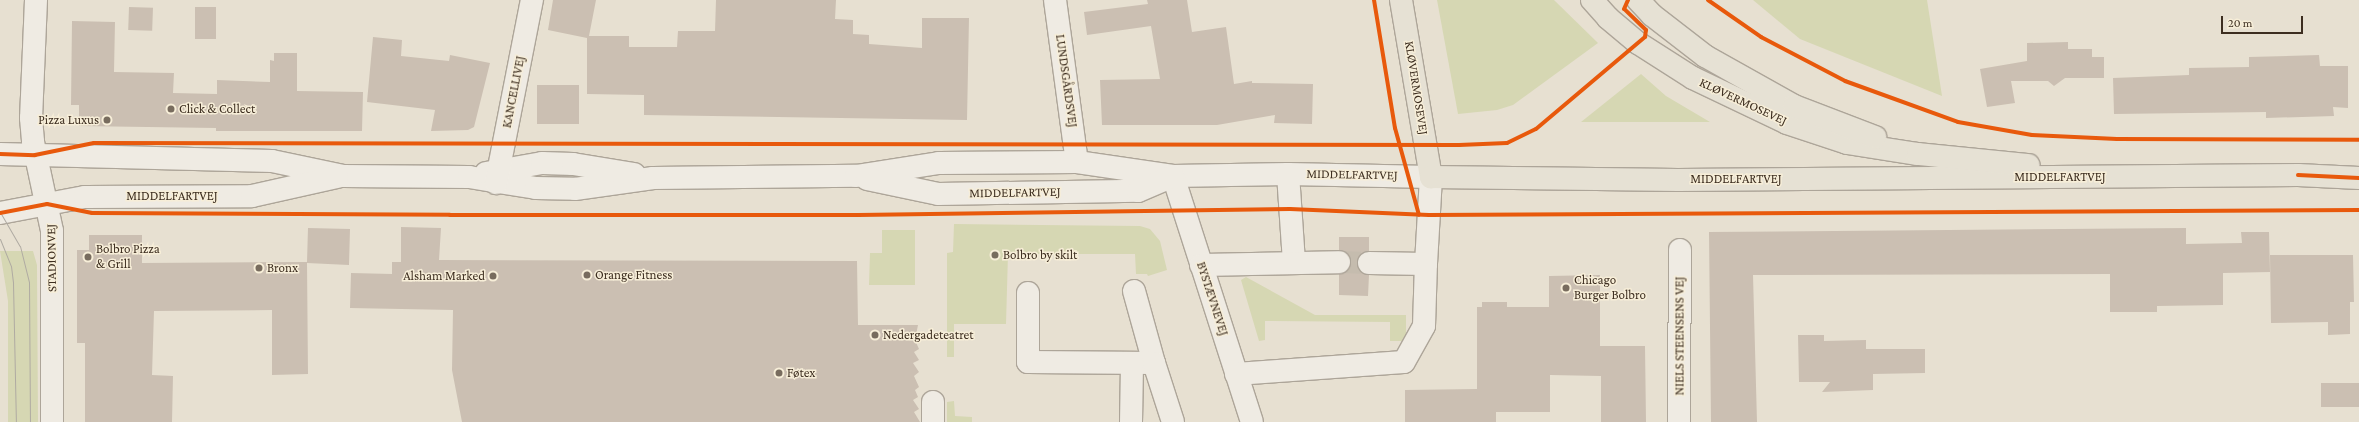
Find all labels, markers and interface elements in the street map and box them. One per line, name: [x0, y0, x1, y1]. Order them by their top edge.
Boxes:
scale bar: [2223, 8, 2305, 34]
text: 20 m: [2228, 16, 2252, 30]
street label: LUNDSGÅRDSVEJ: [1052, 33, 1080, 129]
street label: KLØVERMOSEVEJ: [1401, 40, 1431, 136]
street label: KANCELLIVEJ: [499, 55, 529, 129]
street label: KLØVERMOSEVEJ: [1697, 75, 1789, 129]
place label: Click & Collect: [179, 101, 255, 117]
marker: Click & Collect: [166, 104, 176, 114]
place label: Pizza Luxus: [38, 112, 99, 128]
marker: Pizza Luxus: [102, 115, 112, 125]
street label: MIDDELFARTVEJ: [1306, 166, 1398, 184]
street label: MIDDELFARTVEJ: [2014, 169, 2106, 185]
street label: MIDDELFARTVEJ: [1690, 171, 1782, 187]
street label: MIDDELFARTVEJ: [969, 184, 1061, 202]
street label: MIDDELFARTVEJ: [126, 188, 218, 204]
street label: STADIONVEJ: [44, 224, 60, 292]
place label: Bolbro Pizza & Grill: [96, 242, 160, 273]
place label: Bolbro by skilt: [1003, 247, 1077, 263]
marker: Bolbro by skilt: [990, 250, 1000, 260]
marker: Bolbro Pizza & Grill: [83, 252, 93, 262]
place label: Bronx: [267, 260, 298, 276]
street label: BYSTÆVNEVEJ: [1193, 260, 1231, 338]
marker: Bronx: [254, 263, 264, 273]
place label: Orange Fitness: [595, 267, 672, 283]
place label: Alsham Marked: [403, 268, 485, 284]
marker: Orange Fitness: [582, 270, 592, 280]
marker: Alsham Marked: [488, 271, 498, 281]
place label: Chicago Burger Bolbro: [1574, 273, 1646, 304]
street label: NIELS STEENSENS VEJ: [1672, 277, 1688, 395]
marker: Chicago Burger Bolbro: [1561, 283, 1571, 293]
place label: Nedergadeteatret: [883, 327, 974, 343]
marker: Nedergadeteatret: [870, 330, 880, 340]
place label: Føtex: [787, 365, 815, 381]
marker: Føtex: [774, 368, 784, 378]

